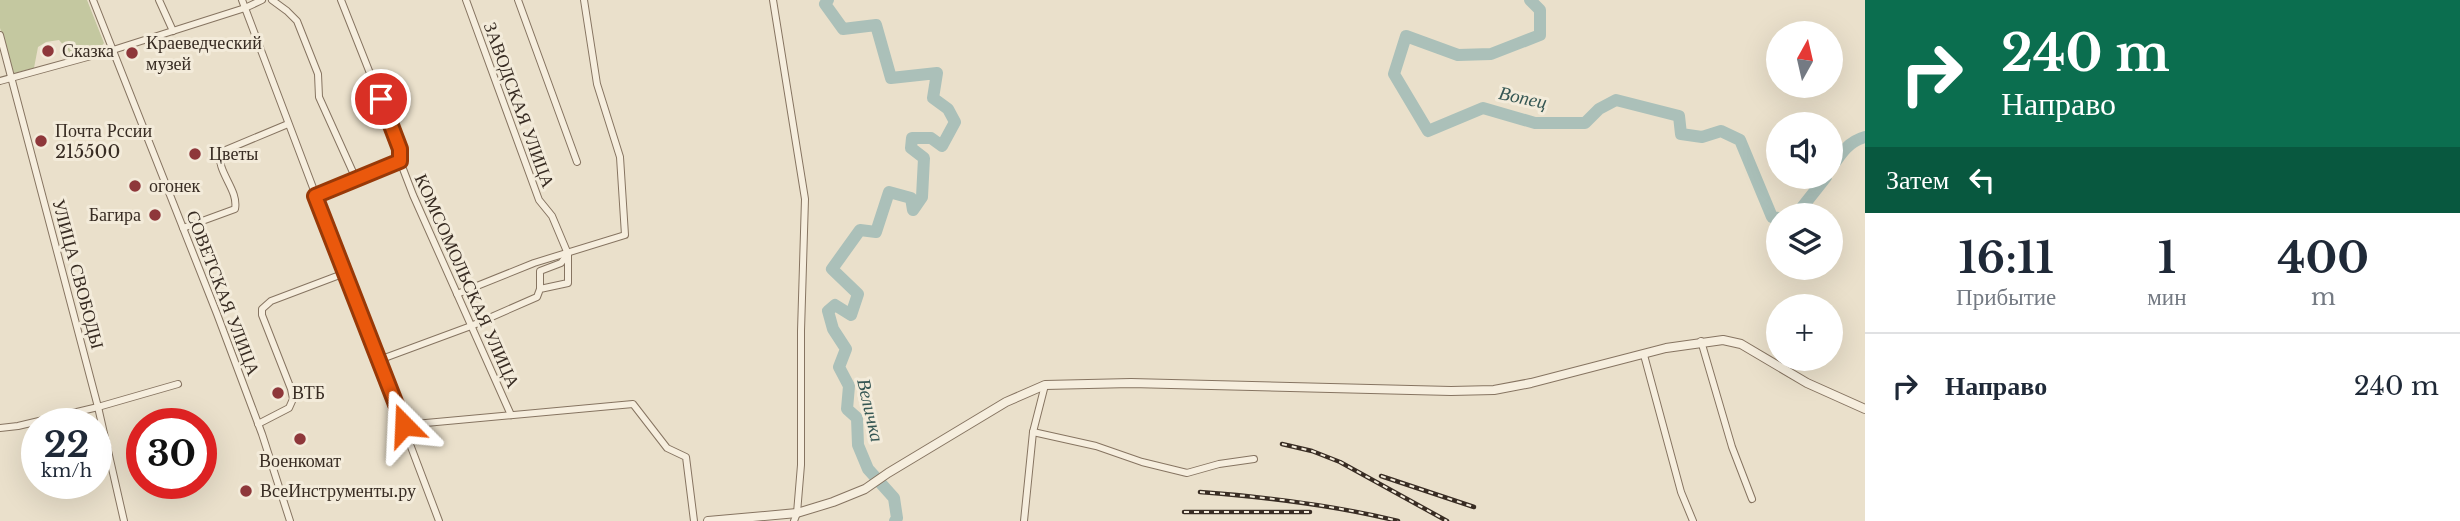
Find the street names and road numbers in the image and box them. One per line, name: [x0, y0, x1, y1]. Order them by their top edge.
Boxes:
street label: ЗАВОДСКАЯ УЛИЦА: [479, 19, 559, 191]
street label: КОМСОМОЛЬСКАЯ УЛИЦА: [410, 171, 524, 391]
street label: УЛИЦА СВОБОДЫ: [47, 197, 109, 352]
street label: СОВЕТСКАЯ УЛИЦА: [181, 207, 265, 379]

